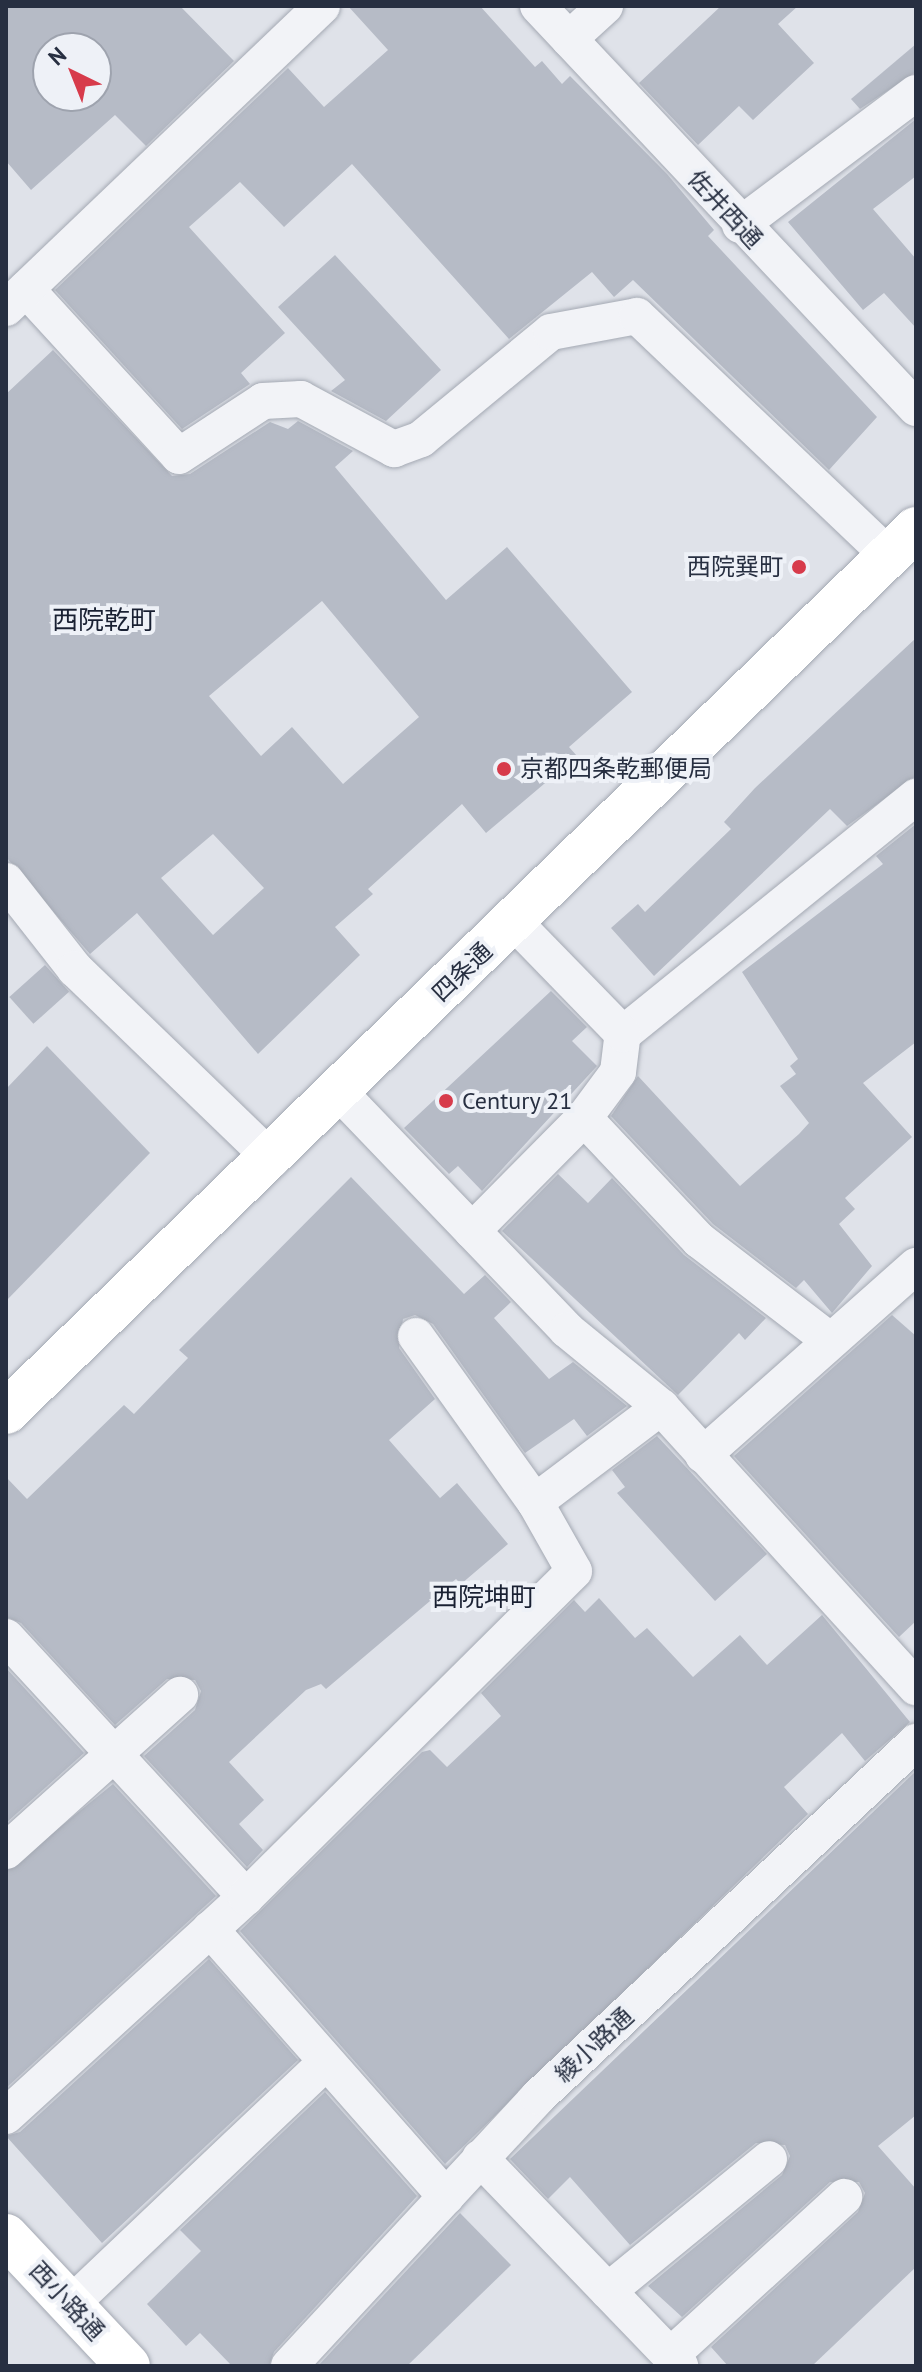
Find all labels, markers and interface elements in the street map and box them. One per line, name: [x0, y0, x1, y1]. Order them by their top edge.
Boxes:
north arrow: [32, 32, 112, 112]
text: N: [42, 41, 72, 71]
street label: 佐井西通: [682, 164, 768, 254]
place label: 西院巽町: [687, 553, 783, 581]
marker: 西院巽町: [790, 558, 808, 576]
district label: 西院乾町: [52, 604, 156, 636]
place label: 京都四条乾郵便局: [520, 755, 712, 783]
marker: 京都四条乾郵便局: [495, 760, 513, 778]
street label: 四条通: [426, 937, 498, 1007]
place label: Century 21: [462, 1087, 573, 1115]
marker: Century 21: [437, 1092, 455, 1110]
district label: 西院坤町: [432, 1581, 536, 1613]
street label: 綾小路通: [549, 2002, 639, 2088]
street label: 西小路通: [24, 2256, 110, 2346]

